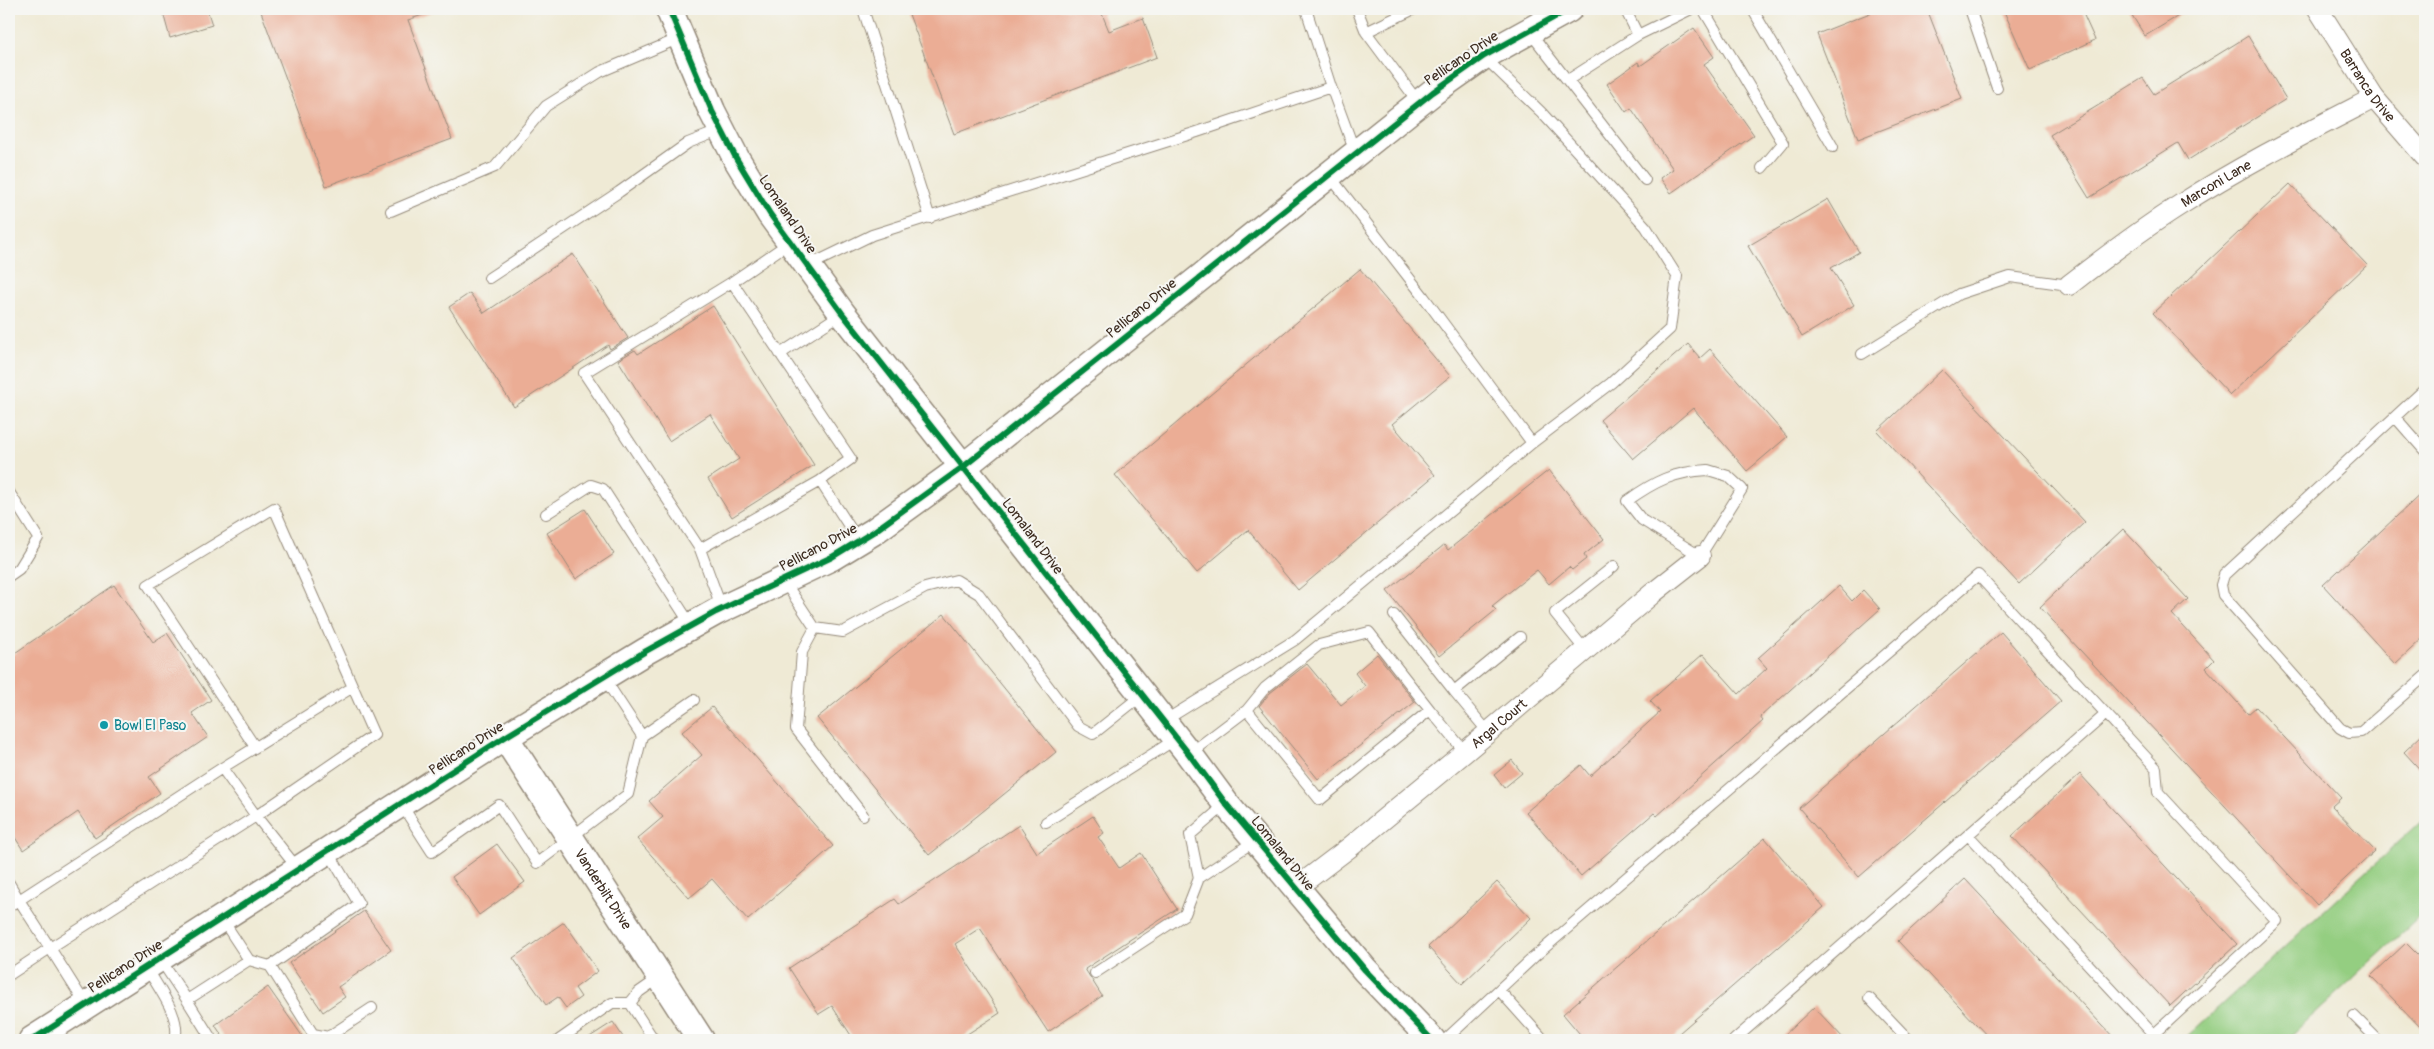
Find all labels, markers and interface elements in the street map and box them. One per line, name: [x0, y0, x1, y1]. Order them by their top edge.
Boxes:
street label: Pellicano Drive: [1421, 27, 1502, 89]
street label: Barranca Drive: [2336, 46, 2399, 125]
street label: Marconi Lane: [2178, 156, 2254, 211]
street label: Lomaland Drive: [755, 172, 820, 257]
street label: Pellicano Drive: [1103, 275, 1180, 342]
street label: Lomaland Drive: [998, 495, 1067, 578]
street label: Pellicano Drive: [776, 520, 860, 575]
street label: Argal Court: [1468, 695, 1531, 752]
place label: Bowl El Paso: [114, 717, 187, 734]
street label: Pellicano Drive: [426, 718, 507, 779]
marker: Bowl El Paso: [98, 719, 110, 731]
street label: Lomaland Drive: [1247, 813, 1318, 894]
street label: Vanderbilt Drive: [571, 846, 635, 933]
street label: Pellicano Drive: [85, 936, 166, 997]

